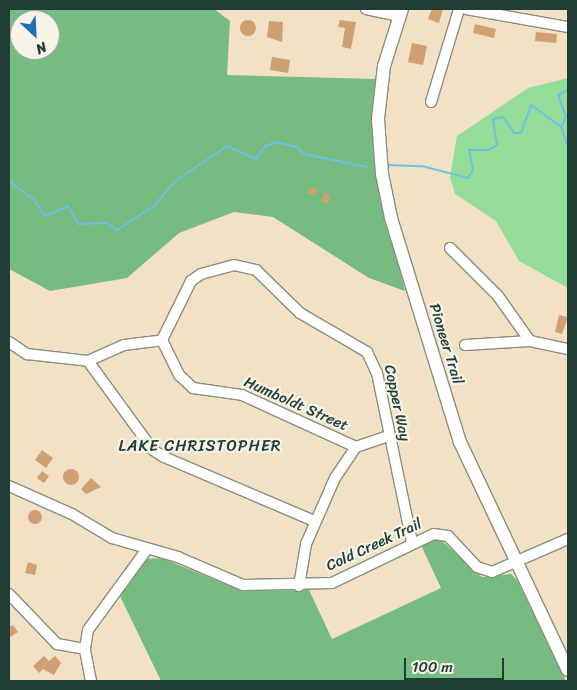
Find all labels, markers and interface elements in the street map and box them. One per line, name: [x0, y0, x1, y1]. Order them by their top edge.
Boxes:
north arrow: [10, 10, 60, 60]
text: N: [31, 35, 51, 62]
street label: Pioneer Trail: [425, 302, 467, 386]
street label: Copper Way: [380, 363, 414, 443]
street label: Humboldt Street: [241, 373, 351, 435]
district label: LAKE CHRISTOPHER: [117, 436, 283, 456]
street label: Cold Creek Trail: [323, 515, 425, 575]
scale bar: [407, 648, 507, 680]
text: 100 m: [412, 654, 453, 680]

